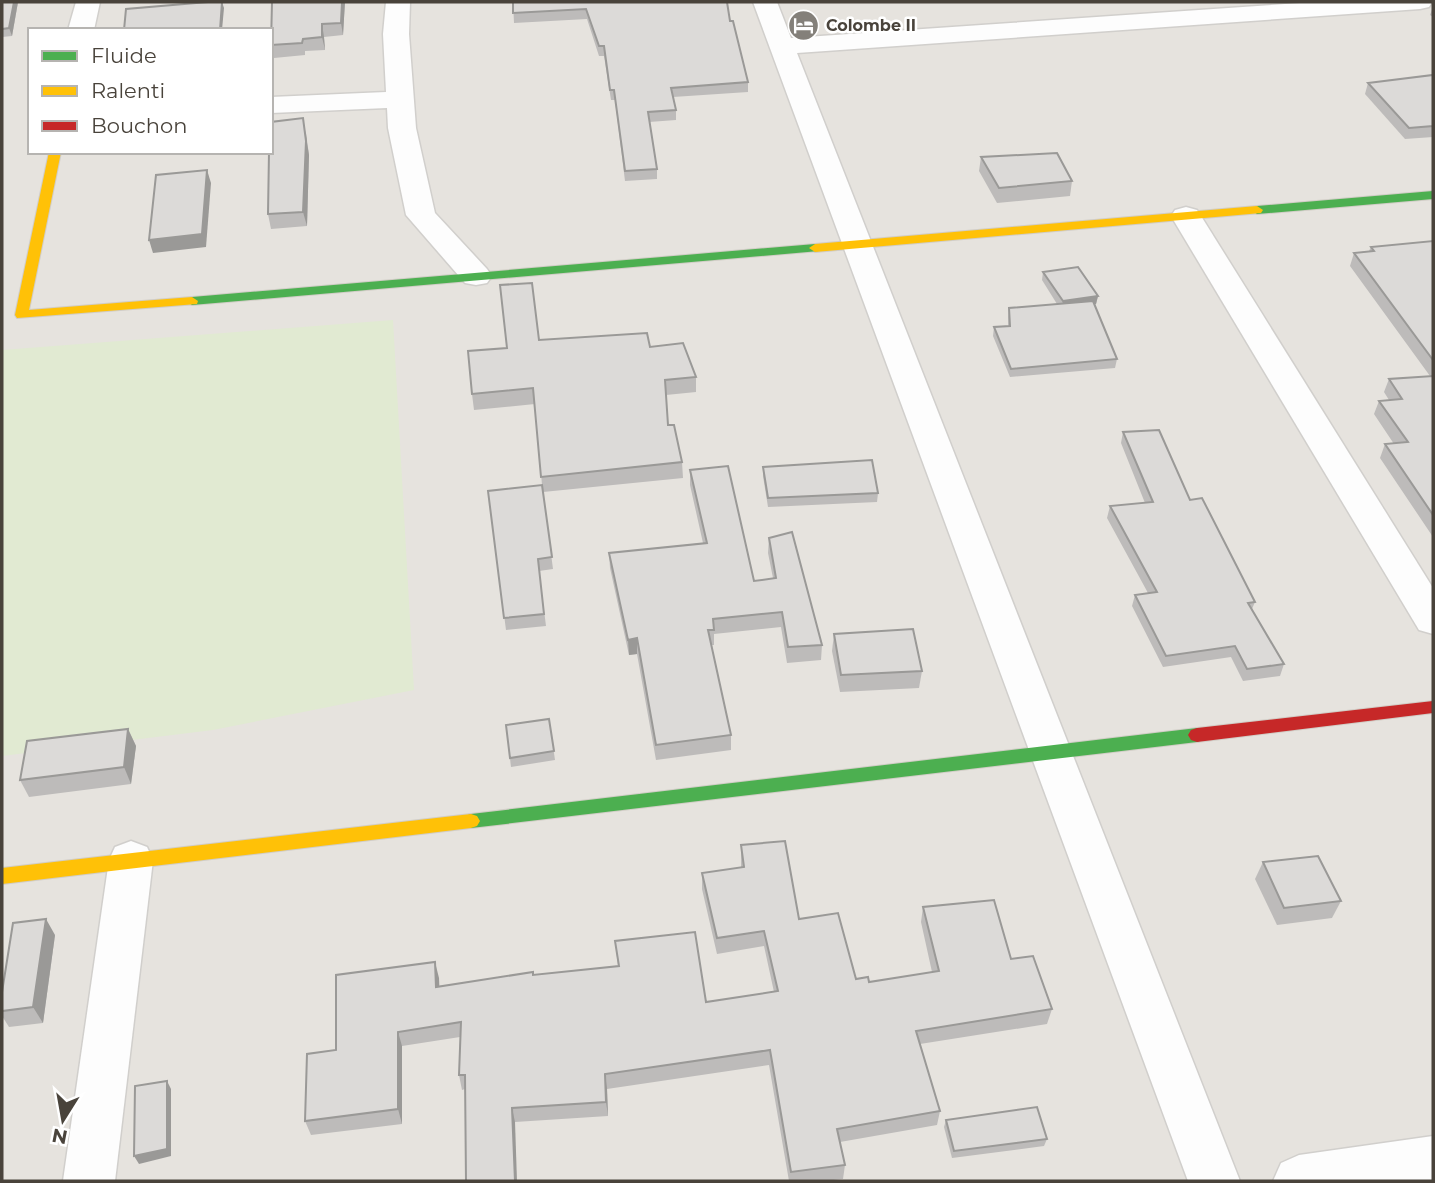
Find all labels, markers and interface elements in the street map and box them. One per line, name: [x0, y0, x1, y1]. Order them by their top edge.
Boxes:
hotel icon: Colombe II: [786, 8, 820, 42]
place label: Colombe II: [826, 16, 916, 35]
legend: [28, 28, 273, 154]
text: Fluide: [91, 43, 157, 68]
text: Ralenti: [91, 78, 165, 103]
text: Bouchon: [91, 113, 187, 138]
north arrow: [28, 1085, 98, 1155]
text: N: [50, 1123, 70, 1149]

